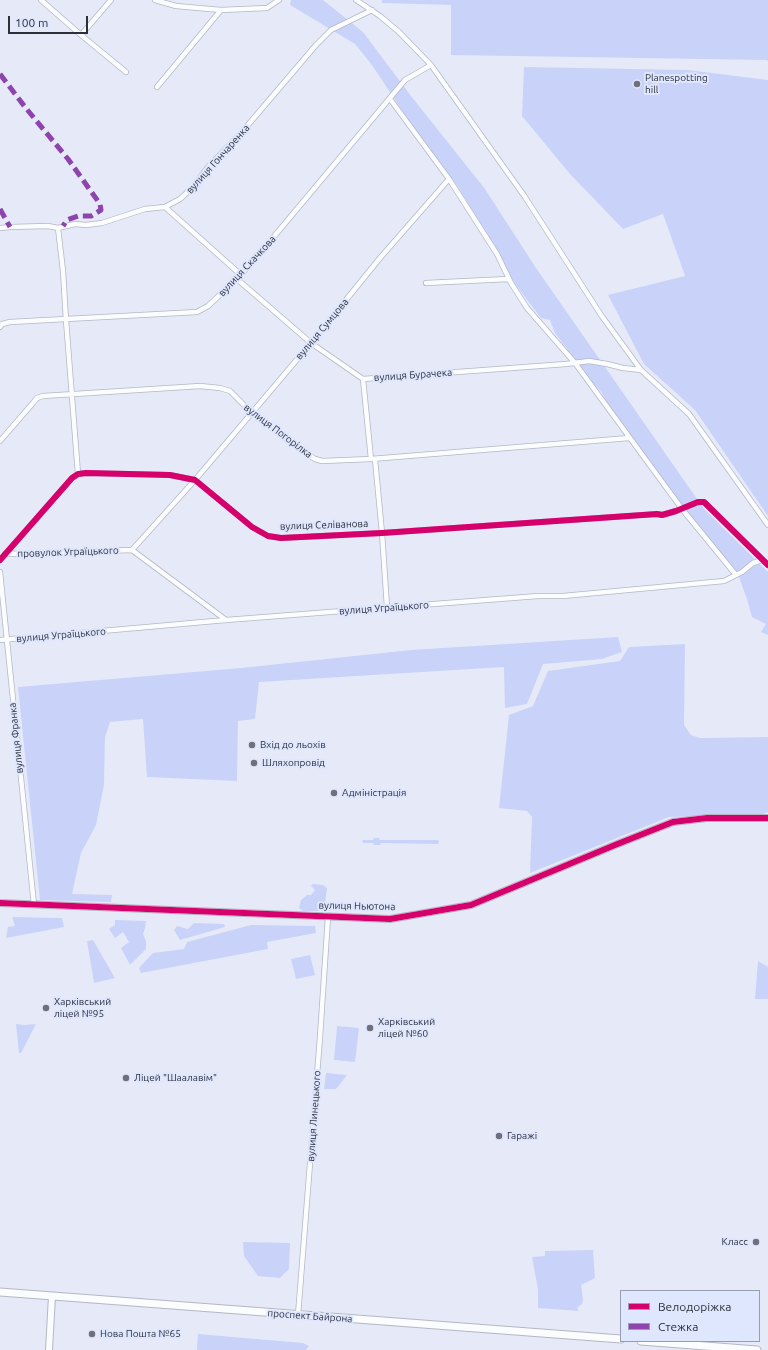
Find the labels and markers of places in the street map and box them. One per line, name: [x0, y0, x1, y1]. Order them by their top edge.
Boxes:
place label: Planespotting hill: [645, 72, 708, 96]
marker: Planespotting hill: [632, 79, 642, 89]
place label: Вхід до льохів: [260, 739, 326, 751]
marker: Вхід до льохів: [247, 740, 257, 750]
place label: Шляхопровід: [262, 757, 325, 769]
marker: Шляхопровід: [249, 758, 259, 768]
place label: Адміністрація: [342, 787, 406, 799]
marker: Адміністрація: [329, 788, 339, 798]
place label: Харківський ліцей №95: [54, 996, 111, 1020]
marker: Харківський ліцей №95: [41, 1003, 51, 1013]
place label: Харківський ліцей №60: [378, 1016, 435, 1040]
marker: Харківський ліцей №60: [365, 1023, 375, 1033]
place label: Ліцей "Шаалавім": [134, 1072, 217, 1084]
marker: Ліцей "Шаалавім": [121, 1073, 131, 1083]
place label: Гаражі: [507, 1130, 537, 1142]
marker: Гаражі: [494, 1131, 504, 1141]
place label: Класс: [721, 1236, 748, 1248]
marker: Класс: [751, 1237, 761, 1247]
place label: Нова Пошта №65: [100, 1328, 181, 1340]
marker: Нова Пошта №65: [87, 1329, 97, 1339]

